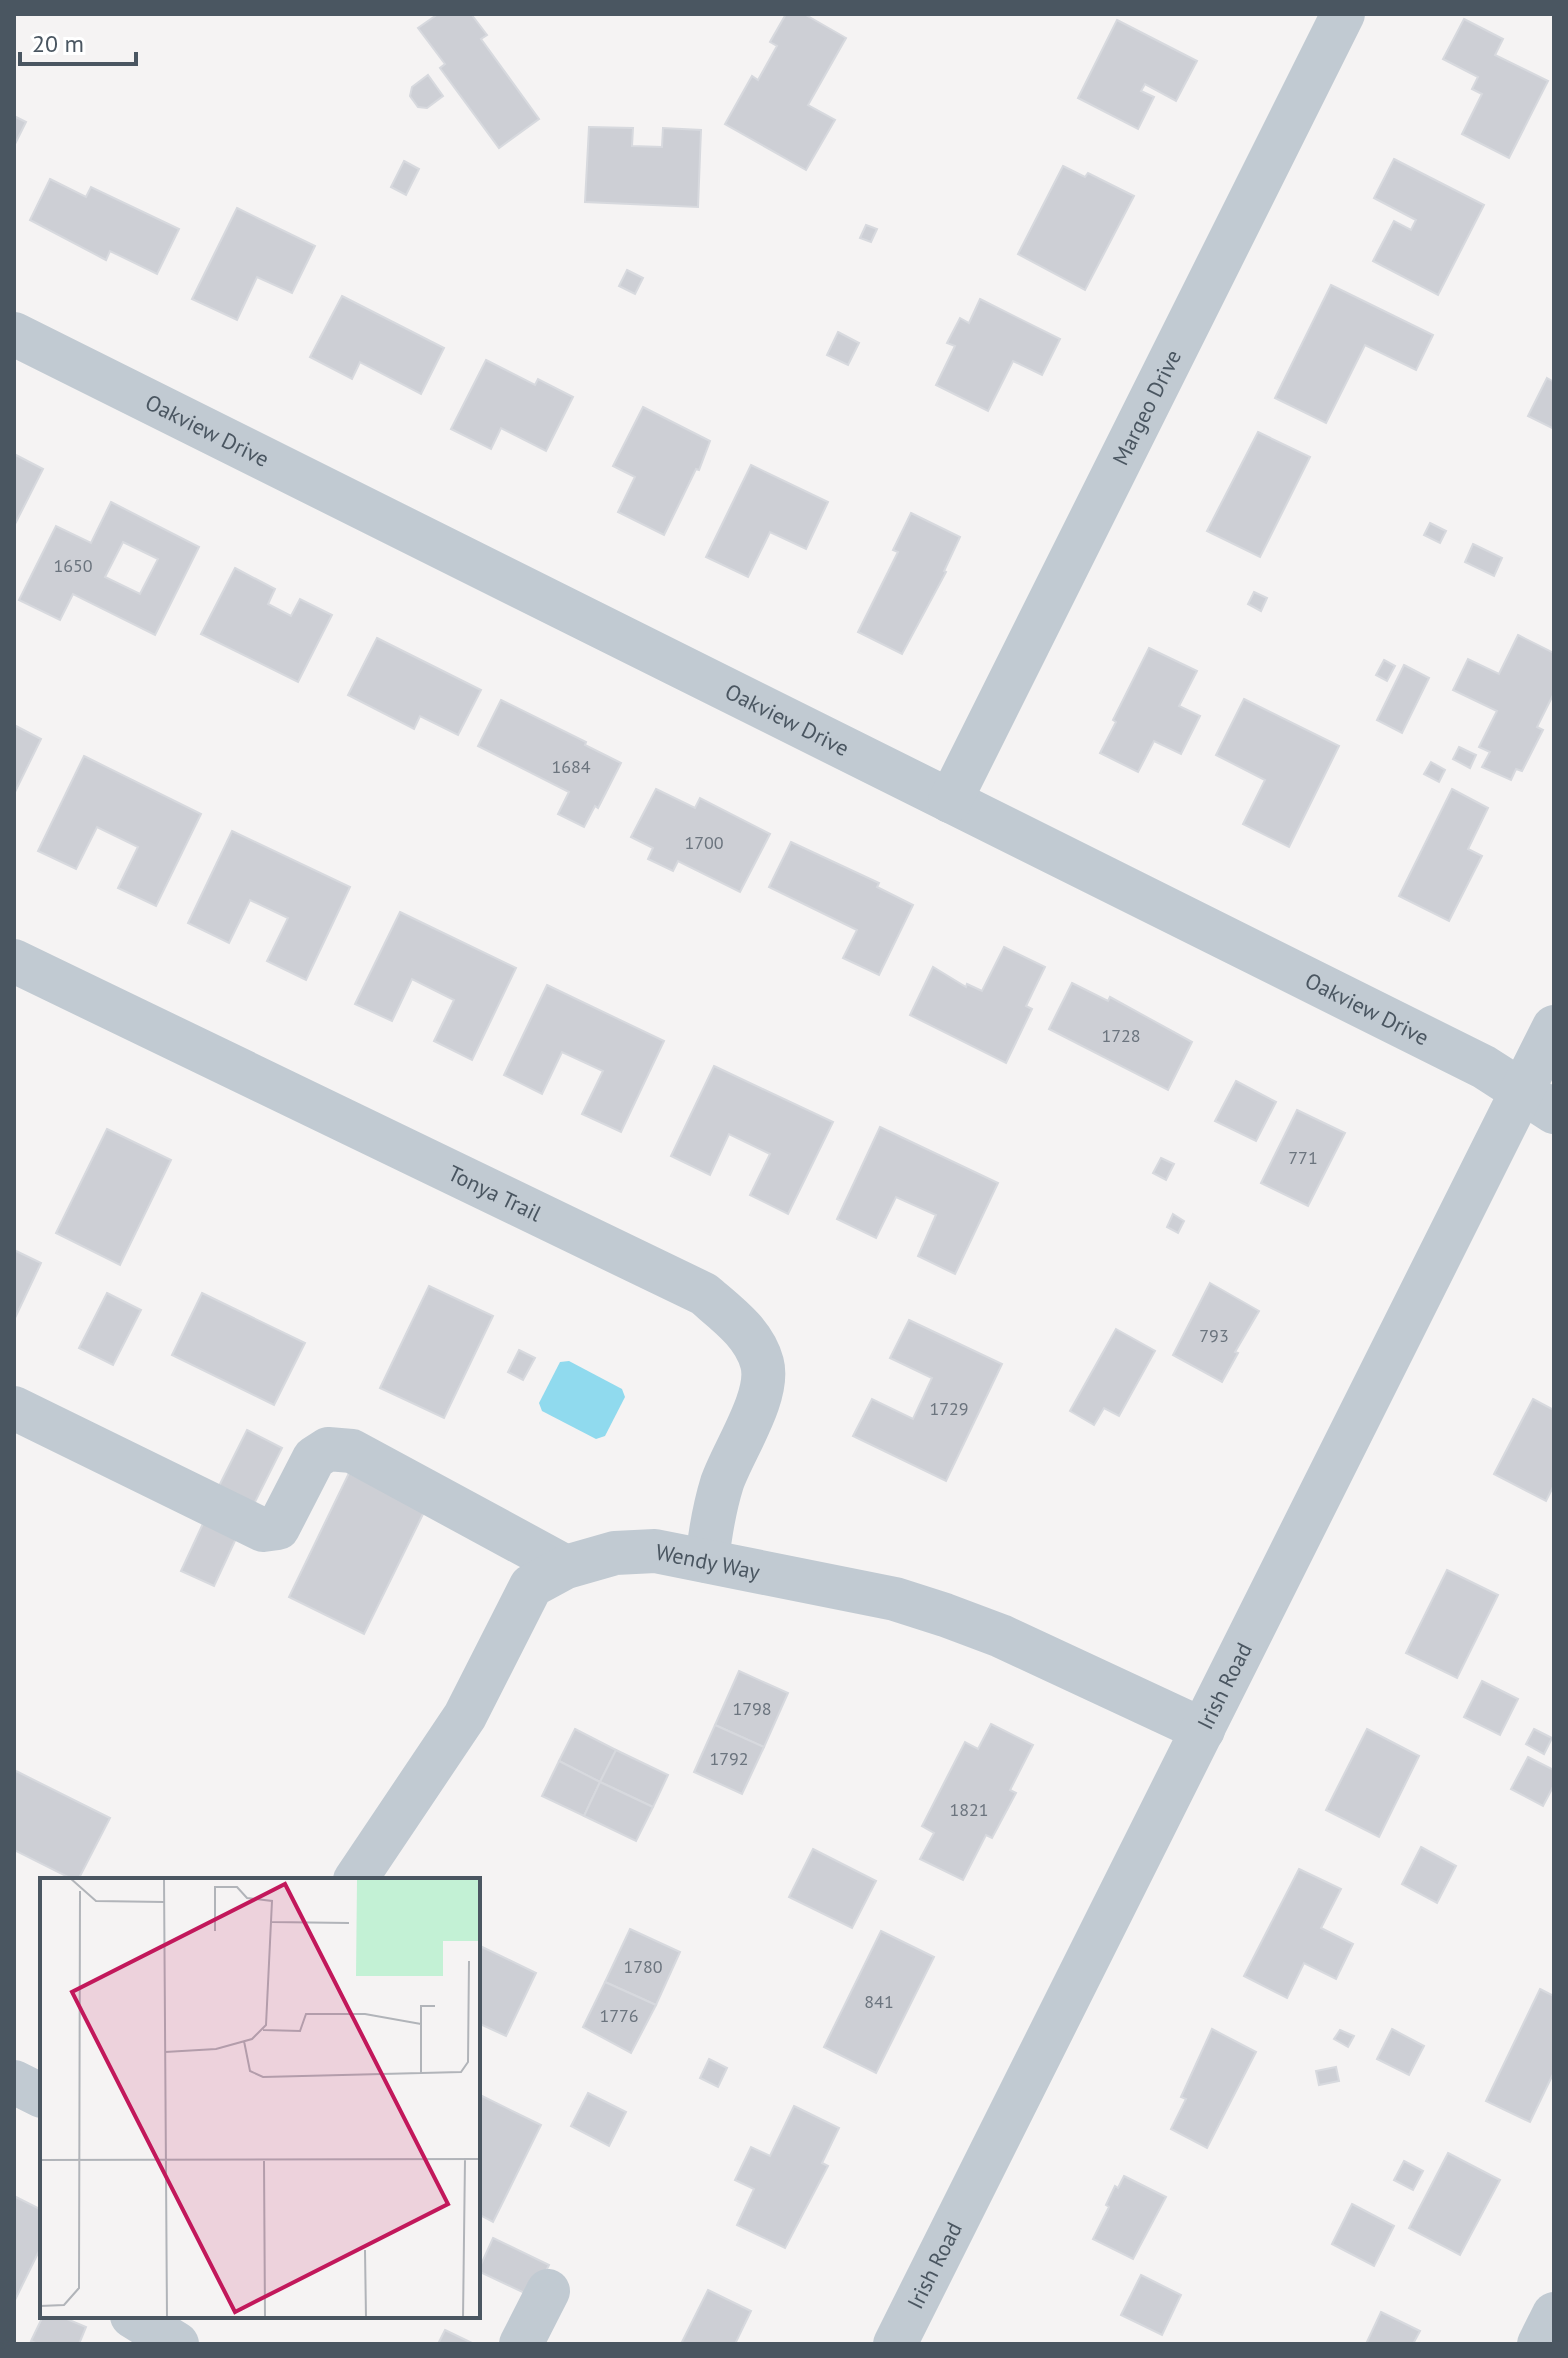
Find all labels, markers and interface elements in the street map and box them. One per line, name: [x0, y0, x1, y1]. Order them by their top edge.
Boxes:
scale bar: [20, 16, 136, 66]
text: 20 m: [32, 28, 84, 59]
street label: Margeo Drive: [1106, 345, 1187, 470]
street label: Oakview Drive: [141, 388, 274, 473]
house number: 1650: [53, 554, 93, 577]
street label: Oakview Drive: [721, 677, 854, 762]
house number: 1684: [551, 755, 591, 778]
house number: 1700: [684, 831, 724, 854]
street label: Oakview Drive: [1301, 966, 1434, 1051]
house number: 1728: [1101, 1024, 1141, 1047]
house number: 771: [1288, 1146, 1318, 1169]
street label: Tonya Trail: [444, 1159, 547, 1228]
house number: 793: [1199, 1324, 1229, 1347]
house number: 1729: [929, 1397, 969, 1420]
street label: Wendy Way: [653, 1537, 763, 1586]
street label: Irish Road: [1191, 1638, 1258, 1734]
house number: 1798: [732, 1697, 772, 1720]
house number: 1792: [709, 1747, 749, 1770]
house number: 1821: [949, 1798, 989, 1821]
inset map: [40, 1878, 480, 2318]
house number: 1780: [623, 1955, 663, 1978]
house number: 841: [864, 1990, 894, 2013]
house number: 1776: [599, 2004, 639, 2027]
street label: Irish Road: [901, 2217, 968, 2313]

